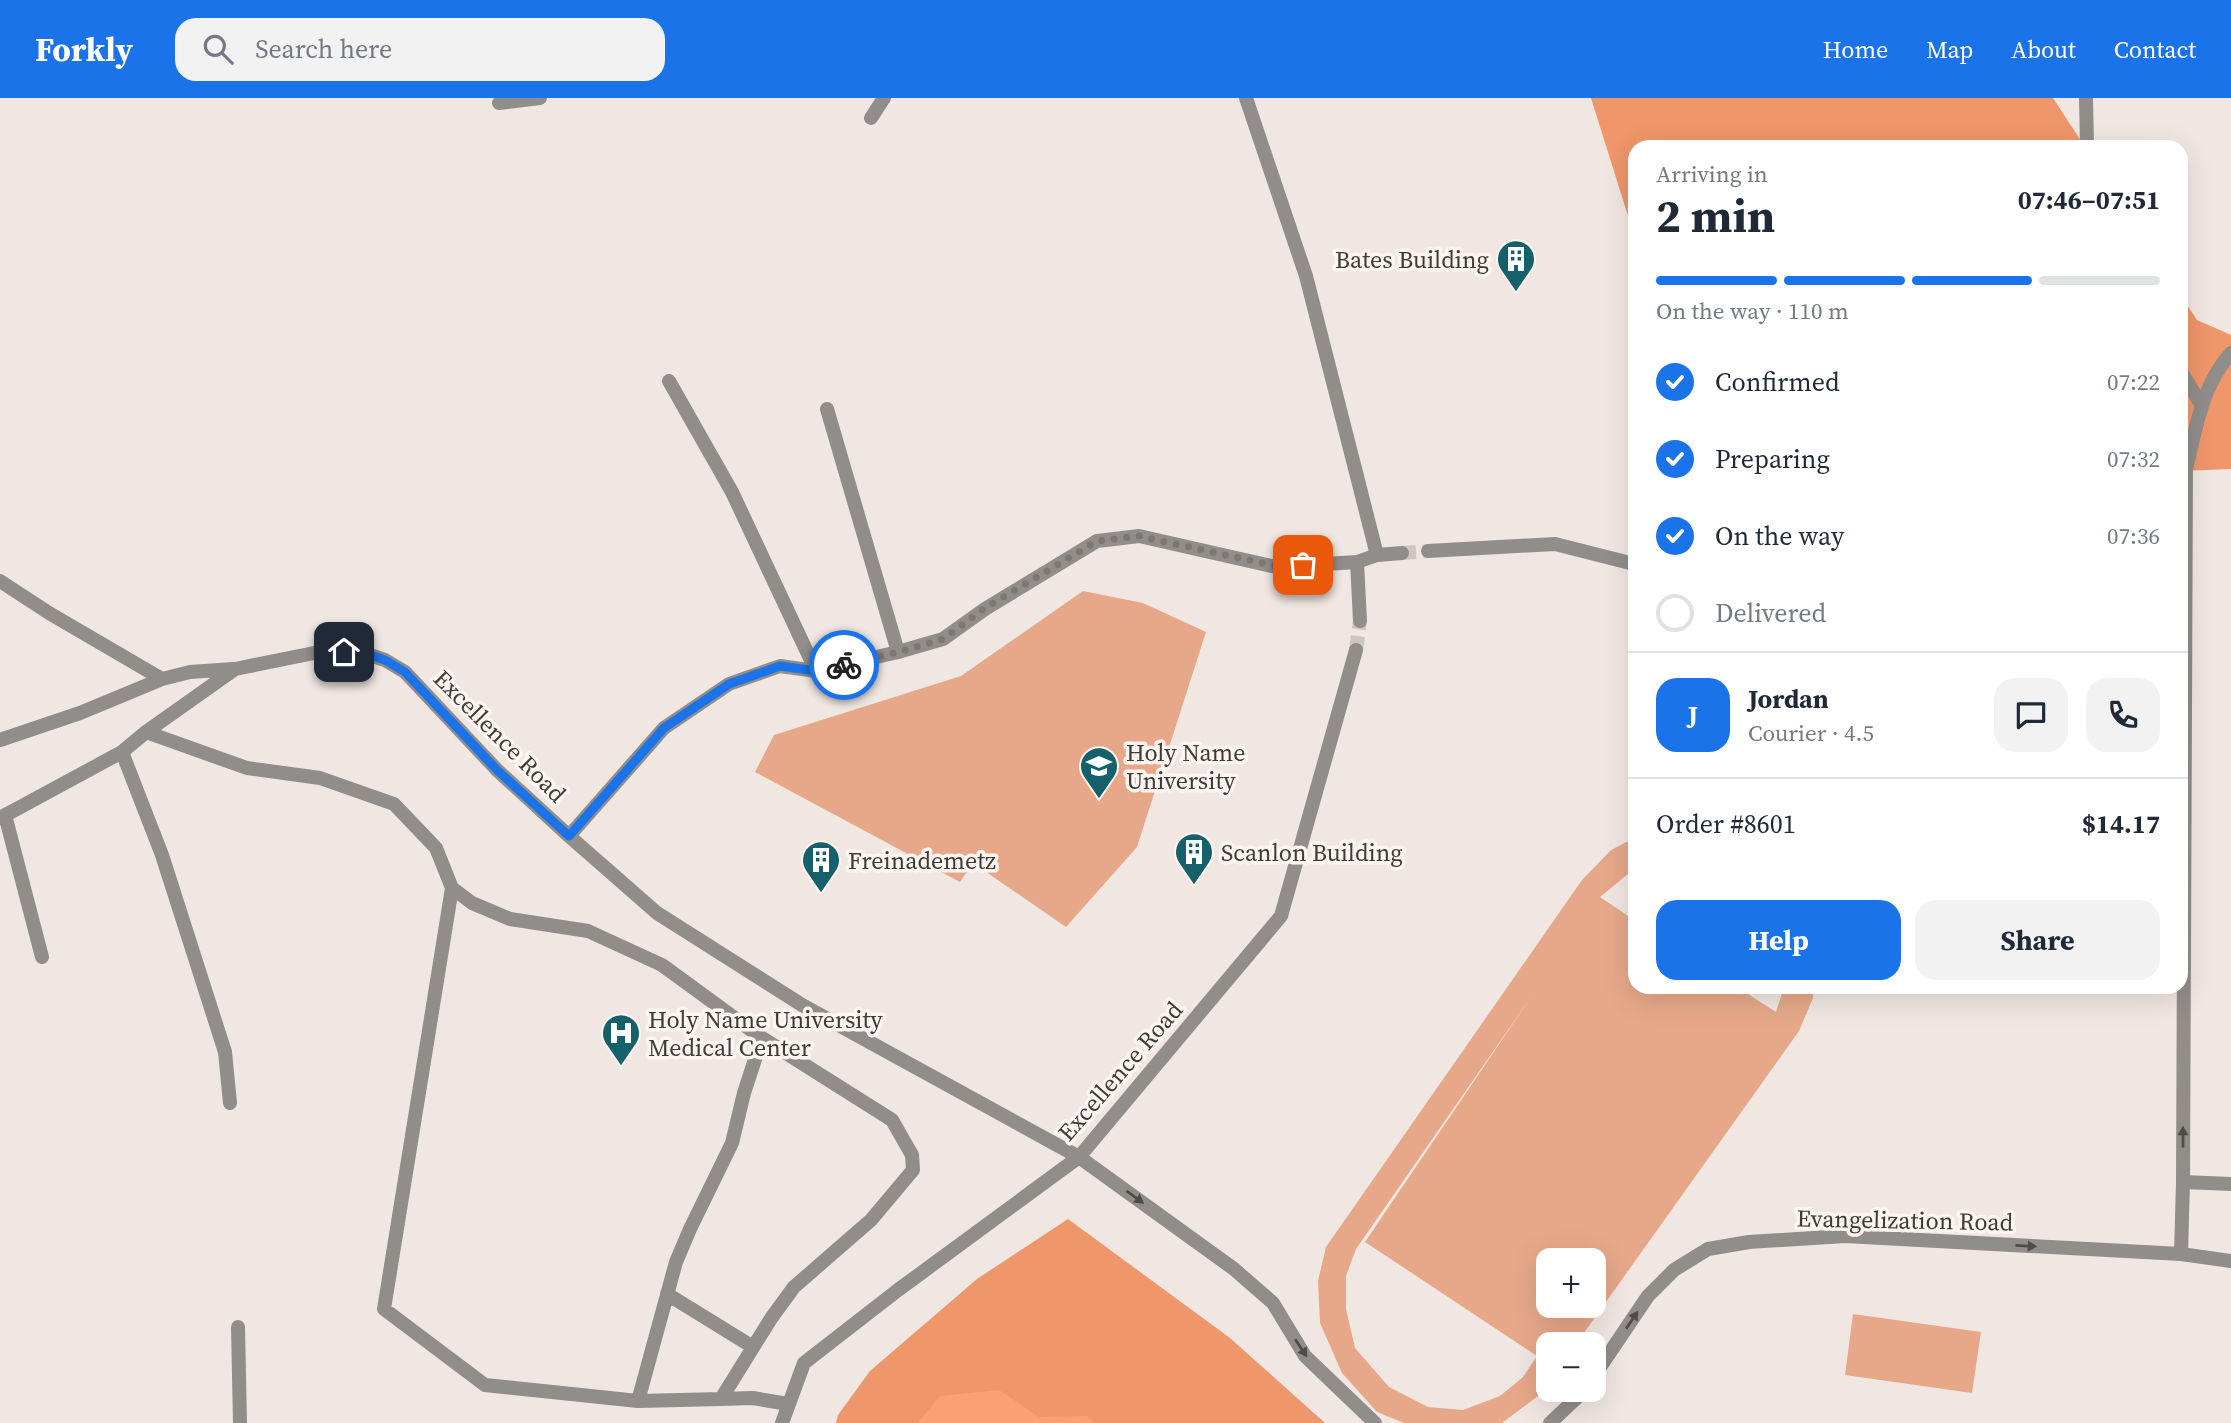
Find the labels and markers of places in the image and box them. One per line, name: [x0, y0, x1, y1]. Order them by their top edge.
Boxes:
building icon: Bates Building: [1495, 238, 1537, 293]
place label: Bates Building: [1335, 243, 1489, 276]
pin: [1273, 535, 1333, 595]
pin: [314, 622, 374, 682]
place label: Holy Name University: [1126, 736, 1245, 797]
school or university icon: Holy Name University: [1078, 745, 1120, 800]
building icon: Scanlon Building: [1173, 831, 1215, 886]
place label: Scanlon Building: [1221, 836, 1403, 869]
building icon: Freinademetz: [800, 839, 842, 894]
place label: Freinademetz: [848, 844, 996, 877]
place label: Holy Name University Medical Center: [648, 1003, 883, 1064]
hospital icon: Holy Name University Medical Center: [600, 1012, 642, 1067]

